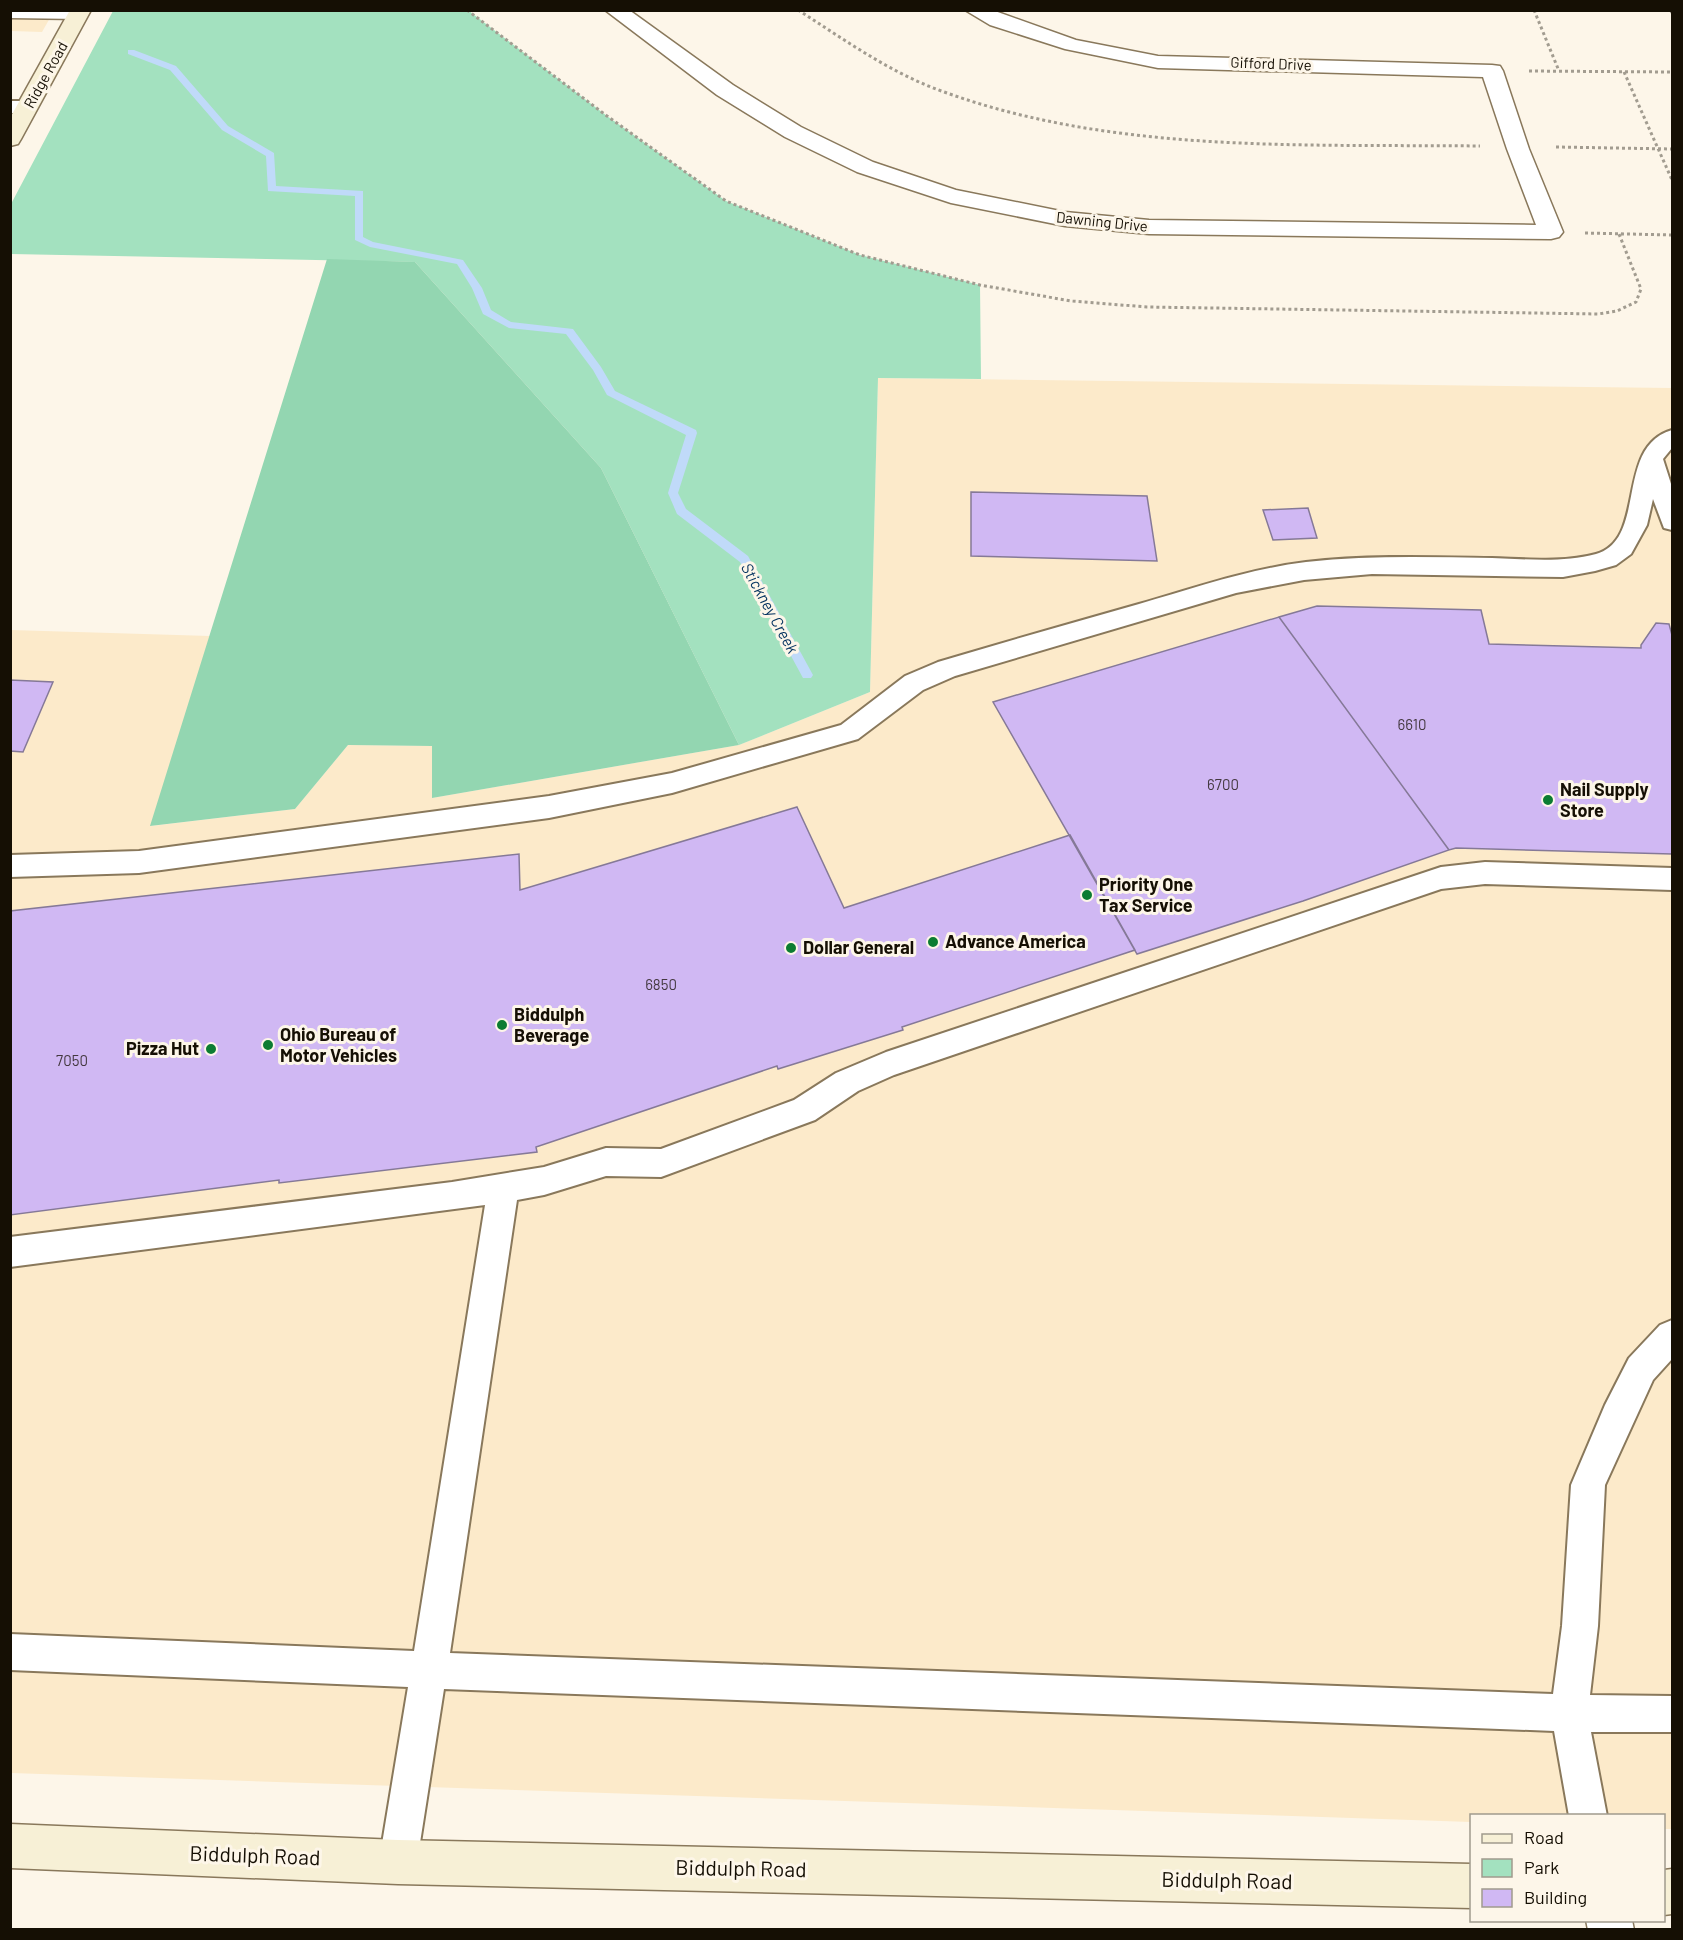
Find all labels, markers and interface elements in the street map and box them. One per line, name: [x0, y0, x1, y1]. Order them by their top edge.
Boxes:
street label: Ridge Road: [19, 38, 71, 111]
street label: Gifford Drive: [1230, 53, 1312, 73]
street label: Dawning Drive: [1055, 207, 1149, 235]
water label: Stickney Creek: [738, 559, 803, 656]
house number: 6610: [1398, 715, 1426, 733]
house number: 6700: [1207, 775, 1239, 793]
place label: Nail Supply Store: [1560, 778, 1649, 821]
marker: Nail Supply Store: [1541, 793, 1555, 807]
place label: Priority One Tax Service: [1099, 873, 1193, 916]
marker: Priority One Tax Service: [1080, 888, 1094, 902]
place label: Advance America: [945, 930, 1086, 952]
marker: Advance America: [926, 935, 940, 949]
place label: Dollar General: [803, 936, 914, 958]
marker: Dollar General: [784, 941, 798, 955]
house number: 6850: [645, 975, 677, 993]
place label: Biddulph Beverage: [514, 1003, 589, 1046]
marker: Biddulph Beverage: [495, 1018, 509, 1032]
place label: Ohio Bureau of Motor Vehicles: [280, 1023, 397, 1066]
place label: Pizza Hut: [126, 1037, 199, 1059]
marker: Ohio Bureau of Motor Vehicles: [261, 1038, 275, 1052]
marker: Pizza Hut: [204, 1042, 218, 1056]
house number: 7050: [56, 1051, 88, 1069]
legend: [1470, 1814, 1665, 1922]
text: Road: [1524, 1826, 1564, 1848]
street label: Biddulph Road: [189, 1840, 321, 1869]
street label: Biddulph Road: [675, 1854, 807, 1881]
text: Park: [1524, 1856, 1559, 1878]
street label: Biddulph Road: [1161, 1866, 1293, 1893]
text: Building: [1524, 1886, 1587, 1908]

